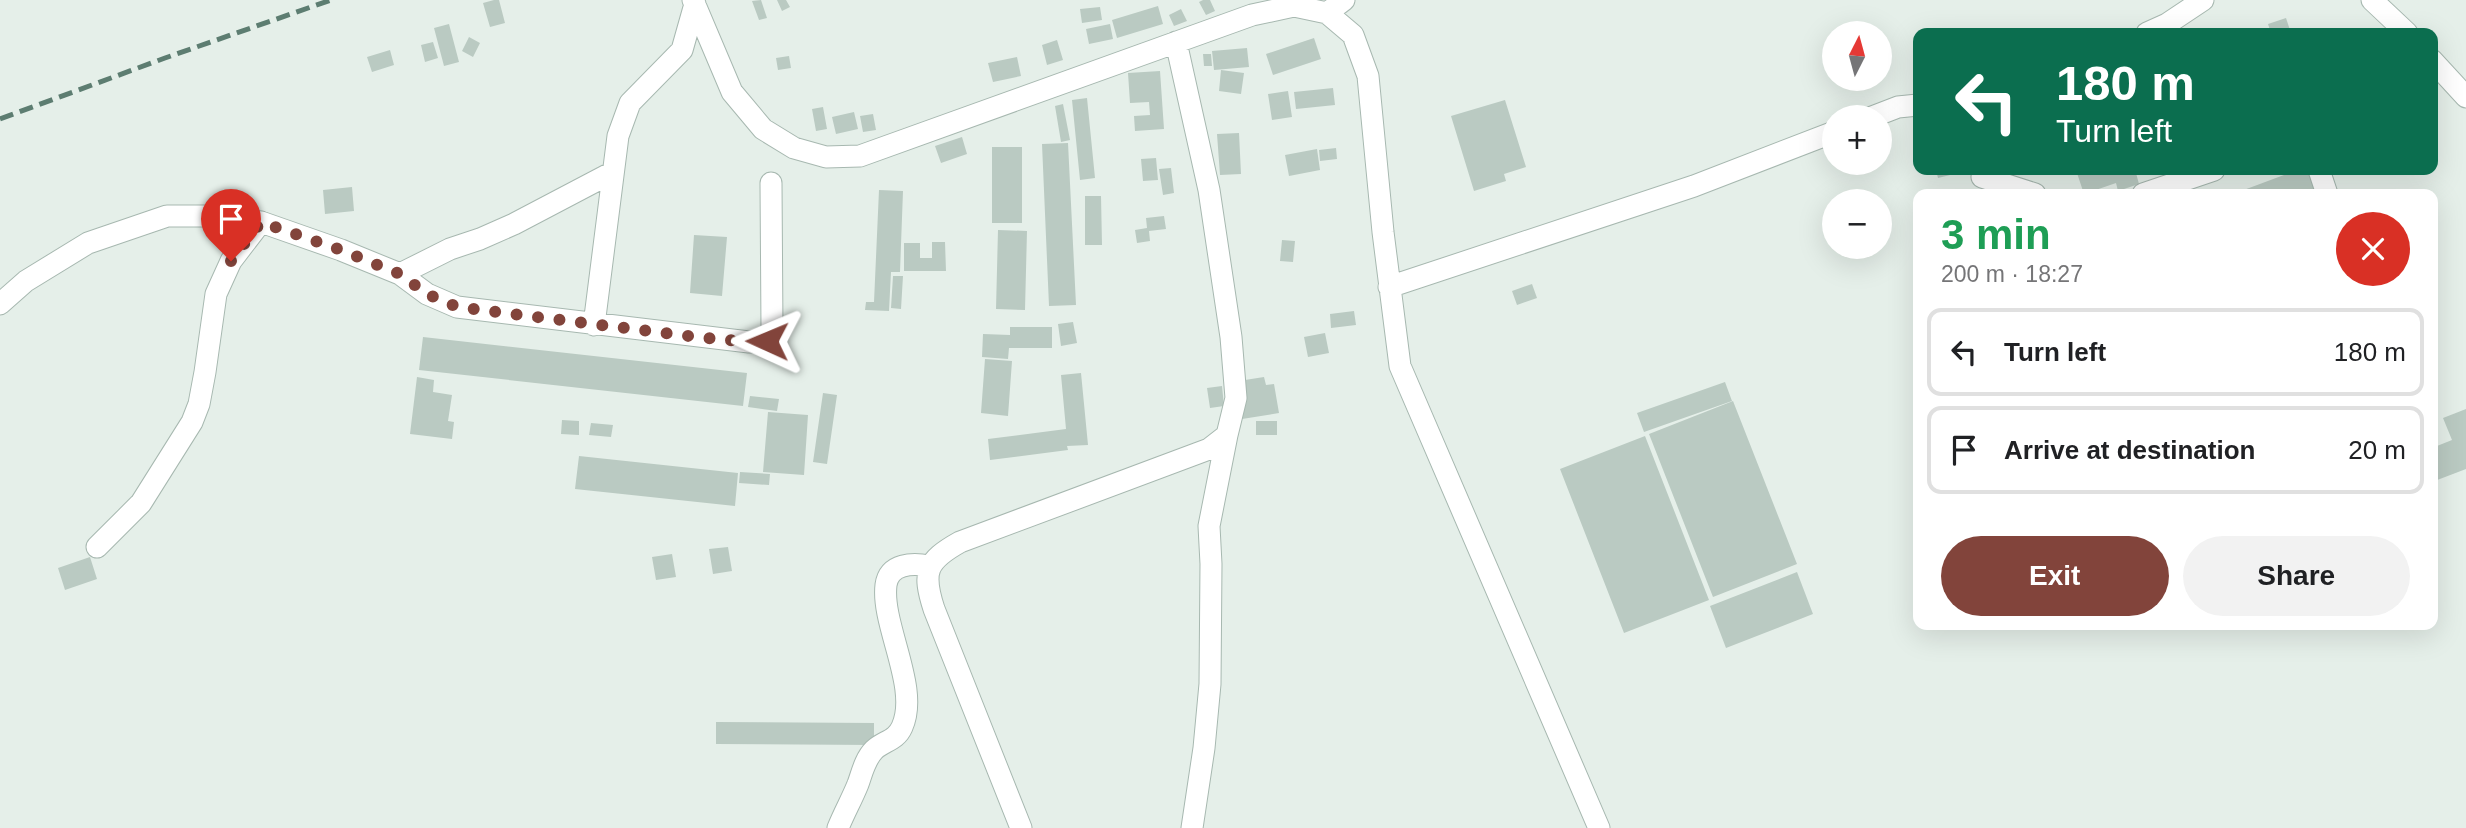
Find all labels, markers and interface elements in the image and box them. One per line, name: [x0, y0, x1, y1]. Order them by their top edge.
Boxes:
north arrow: [1822, 21, 1892, 91]
map controls: [1822, 21, 1892, 259]
icon: left: [1941, 56, 2032, 147]
text: 180 m: [2056, 56, 2195, 110]
button: +: [1822, 105, 1892, 175]
text: Turn left: [2056, 113, 2172, 149]
pin: [201, 189, 261, 261]
button: −: [1822, 189, 1892, 259]
icon: arrive: [212, 200, 250, 238]
text: 3 min: [1941, 211, 2051, 258]
button: close: [2336, 212, 2410, 286]
text: 200 m · 18:27: [1941, 261, 2083, 287]
position arrow: [730, 304, 804, 378]
icon: left: [1945, 333, 1983, 371]
text: Turn left: [2004, 337, 2106, 367]
text: 180 m: [2334, 337, 2406, 367]
icon: arrive: [1945, 431, 1983, 469]
text: Arrive at destination: [2004, 435, 2255, 465]
text: 20 m: [2348, 435, 2406, 465]
button: Exit: [1941, 536, 2169, 616]
button: Share: [2183, 536, 2410, 616]

